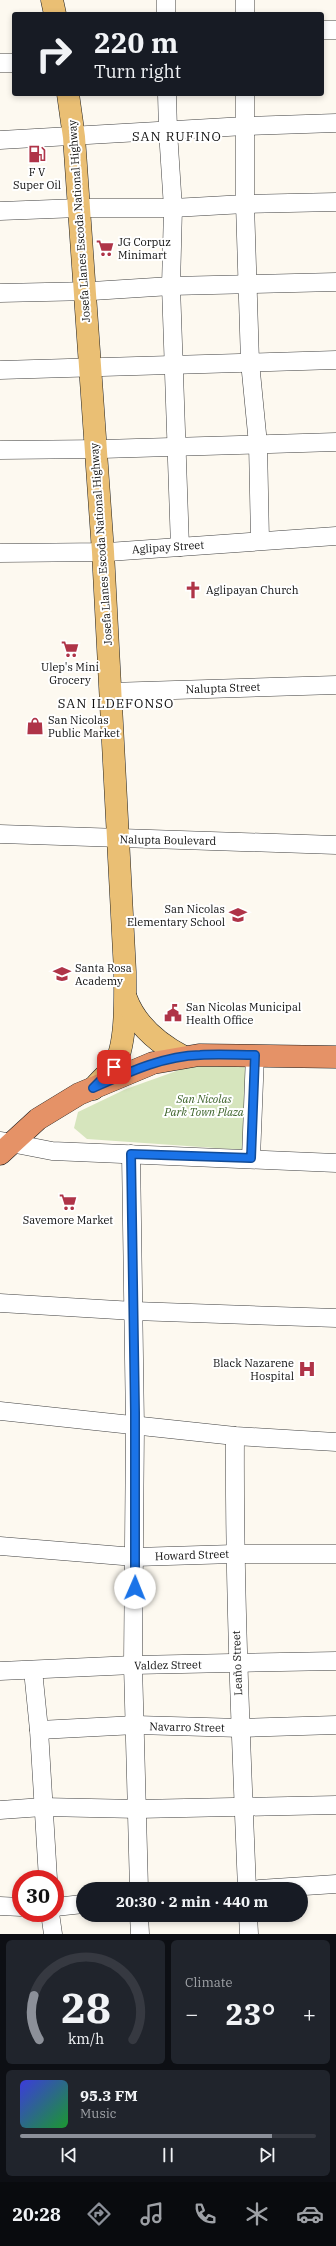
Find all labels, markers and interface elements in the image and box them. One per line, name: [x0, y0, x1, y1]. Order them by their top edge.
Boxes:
text: 220 m: [94, 24, 178, 61]
icon: right: [28, 28, 80, 80]
text: Turn right: [94, 60, 181, 83]
street label: Josefa Llanes Escoda National Highway: [65, 119, 93, 323]
district label: SAN RUFINO: [132, 128, 222, 145]
fuel station icon: F V Super Oil: [27, 144, 47, 164]
place label: F V Super Oil: [13, 165, 61, 192]
place label: JG Corpuz Minimart: [118, 235, 171, 262]
supermarket icon: JG Corpuz Minimart: [95, 238, 115, 258]
street label: Josefa Llanes Escoda National Highway: [87, 442, 115, 646]
street label: Aglipay Street: [131, 537, 205, 557]
church icon: Aglipayan Church: [183, 580, 203, 600]
place label: Aglipayan Church: [206, 583, 299, 597]
supermarket icon: Ulep's Mini Grocery: [60, 639, 80, 659]
place label: Ulep's Mini Grocery: [41, 660, 99, 687]
street label: Nalupta Street: [185, 680, 261, 696]
district label: SAN ILDEFONSO: [58, 695, 174, 712]
place label: San Nicolas Public Market: [48, 713, 120, 740]
shop icon: San Nicolas Public Market: [25, 716, 45, 736]
street label: Nalupta Boulevard: [120, 832, 217, 848]
place label: San Nicolas Elementary School: [127, 902, 225, 929]
school or university icon: San Nicolas Elementary School: [228, 905, 248, 925]
place label: Santa Rosa Academy: [75, 961, 132, 988]
school or university icon: Santa Rosa Academy: [52, 964, 72, 984]
place label: San Nicolas Municipal Health Office: [186, 1000, 301, 1027]
public building icon: San Nicolas Municipal Health Office: [163, 1003, 183, 1023]
pin: [97, 1050, 131, 1084]
icon: arrive: [103, 1056, 125, 1078]
park label: San Nicolas Park Town Plaza: [163, 1092, 244, 1119]
supermarket icon: Savemore Market: [58, 1192, 78, 1212]
place label: Savemore Market: [23, 1213, 113, 1227]
place label: Black Nazarene Hospital: [213, 1356, 294, 1383]
hospital icon: Black Nazarene Hospital: [297, 1359, 317, 1379]
street label: Howard Street: [155, 1547, 229, 1563]
position arrow: [114, 1567, 156, 1609]
street label: Leaño Street: [229, 1630, 245, 1696]
street label: Valdez Street: [134, 1657, 202, 1673]
street label: Navarro Street: [149, 1719, 225, 1735]
speed limit sign: 30: [12, 1870, 64, 1922]
text: 20:30 · 2 min · 440 m: [116, 1892, 268, 1911]
text: Climate: [185, 1974, 232, 1991]
text: 28: [61, 1980, 110, 2034]
text: 23°: [225, 1994, 276, 2033]
text: −: [185, 1999, 198, 2028]
text: +: [303, 1999, 316, 2028]
text: km/h: [67, 2029, 104, 2048]
text: 95.3 FM: [80, 2086, 138, 2105]
text: Music: [80, 2105, 117, 2122]
icon: previous: [58, 2144, 80, 2166]
icon: pause: [157, 2144, 179, 2166]
icon: next: [256, 2144, 278, 2166]
icon: directions: [85, 2200, 113, 2228]
icon: music: [138, 2200, 166, 2228]
icon: phone: [191, 2200, 219, 2228]
icon: climate: [243, 2200, 271, 2228]
icon: car: [296, 2200, 324, 2228]
text: 20:28: [12, 2203, 61, 2226]

